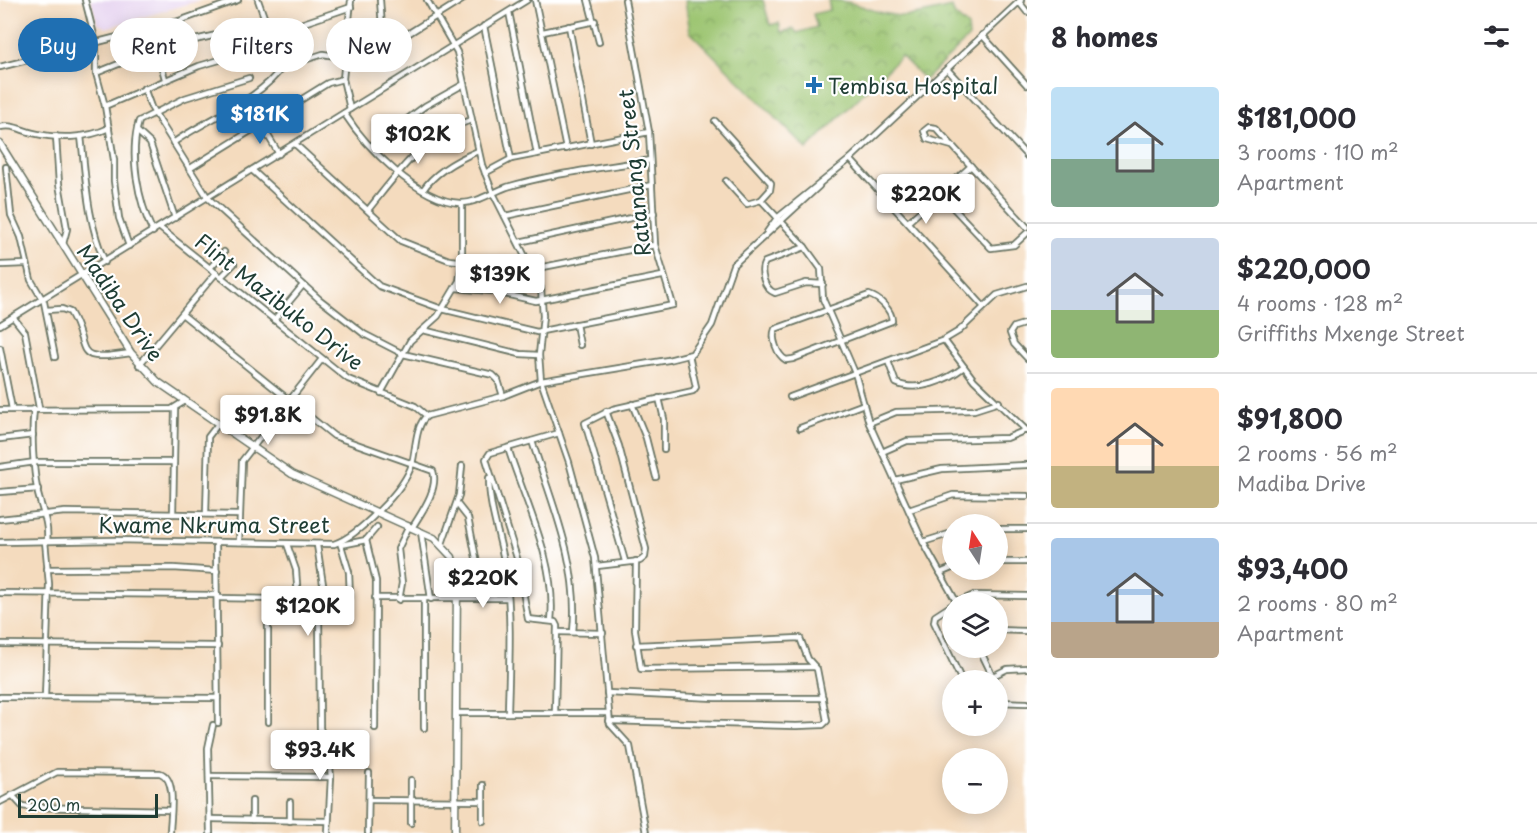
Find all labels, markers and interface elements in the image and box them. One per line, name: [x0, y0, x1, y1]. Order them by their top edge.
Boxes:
text: 8 homes: [1051, 17, 1158, 56]
chip: Buy: [18, 18, 98, 72]
chip: Rent: [110, 18, 198, 72]
chip: Filters: [210, 18, 314, 72]
chip: New: [326, 18, 412, 72]
icon: filters: [1480, 20, 1513, 53]
place label: Tembisa Hospital: [828, 69, 998, 101]
marker: Tembisa Hospital: [805, 76, 823, 94]
street label: Ratanang Street: [608, 88, 658, 258]
pin: $181K: [218, 94, 302, 145]
text: $181K: [231, 98, 289, 128]
text: $181,000: [1237, 98, 1356, 137]
icon: home: [1099, 111, 1171, 183]
pin: $102K: [376, 114, 460, 165]
text: $102K: [385, 118, 451, 148]
text: 3 rooms · 110 m²: [1237, 137, 1399, 167]
text: Apartment: [1237, 167, 1344, 197]
pin: $220K: [884, 174, 968, 225]
text: $220K: [891, 178, 961, 208]
street label: Flint Mazibuko Drive: [189, 225, 371, 377]
street label: Madiba Drive: [70, 237, 172, 367]
text: $220,000: [1237, 249, 1371, 288]
pin: $139K: [458, 254, 542, 305]
text: $139K: [470, 258, 530, 288]
icon: home: [1099, 262, 1171, 334]
text: 4 rooms · 128 m²: [1237, 288, 1403, 318]
text: Griffiths Mxenge Street: [1237, 318, 1465, 348]
pin: $91.8K: [219, 395, 317, 446]
text: $91.8K: [234, 399, 302, 429]
text: $91,800: [1237, 399, 1343, 438]
icon: home: [1099, 412, 1171, 484]
text: 2 rooms · 56 m²: [1237, 438, 1398, 468]
text: Madiba Drive: [1237, 468, 1366, 498]
street label: Kwame Nkruma Street: [98, 508, 330, 540]
north arrow: [942, 514, 1008, 580]
map controls: [942, 514, 1008, 814]
text: $93,400: [1237, 549, 1348, 588]
pin: $220K: [441, 558, 525, 609]
text: $220K: [448, 562, 518, 592]
icon: home: [1099, 562, 1171, 634]
pin: $120K: [266, 586, 350, 637]
text: 2 rooms · 80 m²: [1237, 588, 1398, 618]
text: $120K: [275, 590, 341, 620]
button: layers: [942, 592, 1008, 658]
text: Apartment: [1237, 618, 1344, 648]
button: +: [942, 670, 1008, 736]
pin: $93.4K: [271, 730, 369, 781]
text: $93.4K: [285, 734, 355, 764]
button: −: [942, 748, 1008, 814]
scale bar: [18, 791, 158, 818]
text: 200 m: [27, 792, 80, 816]

